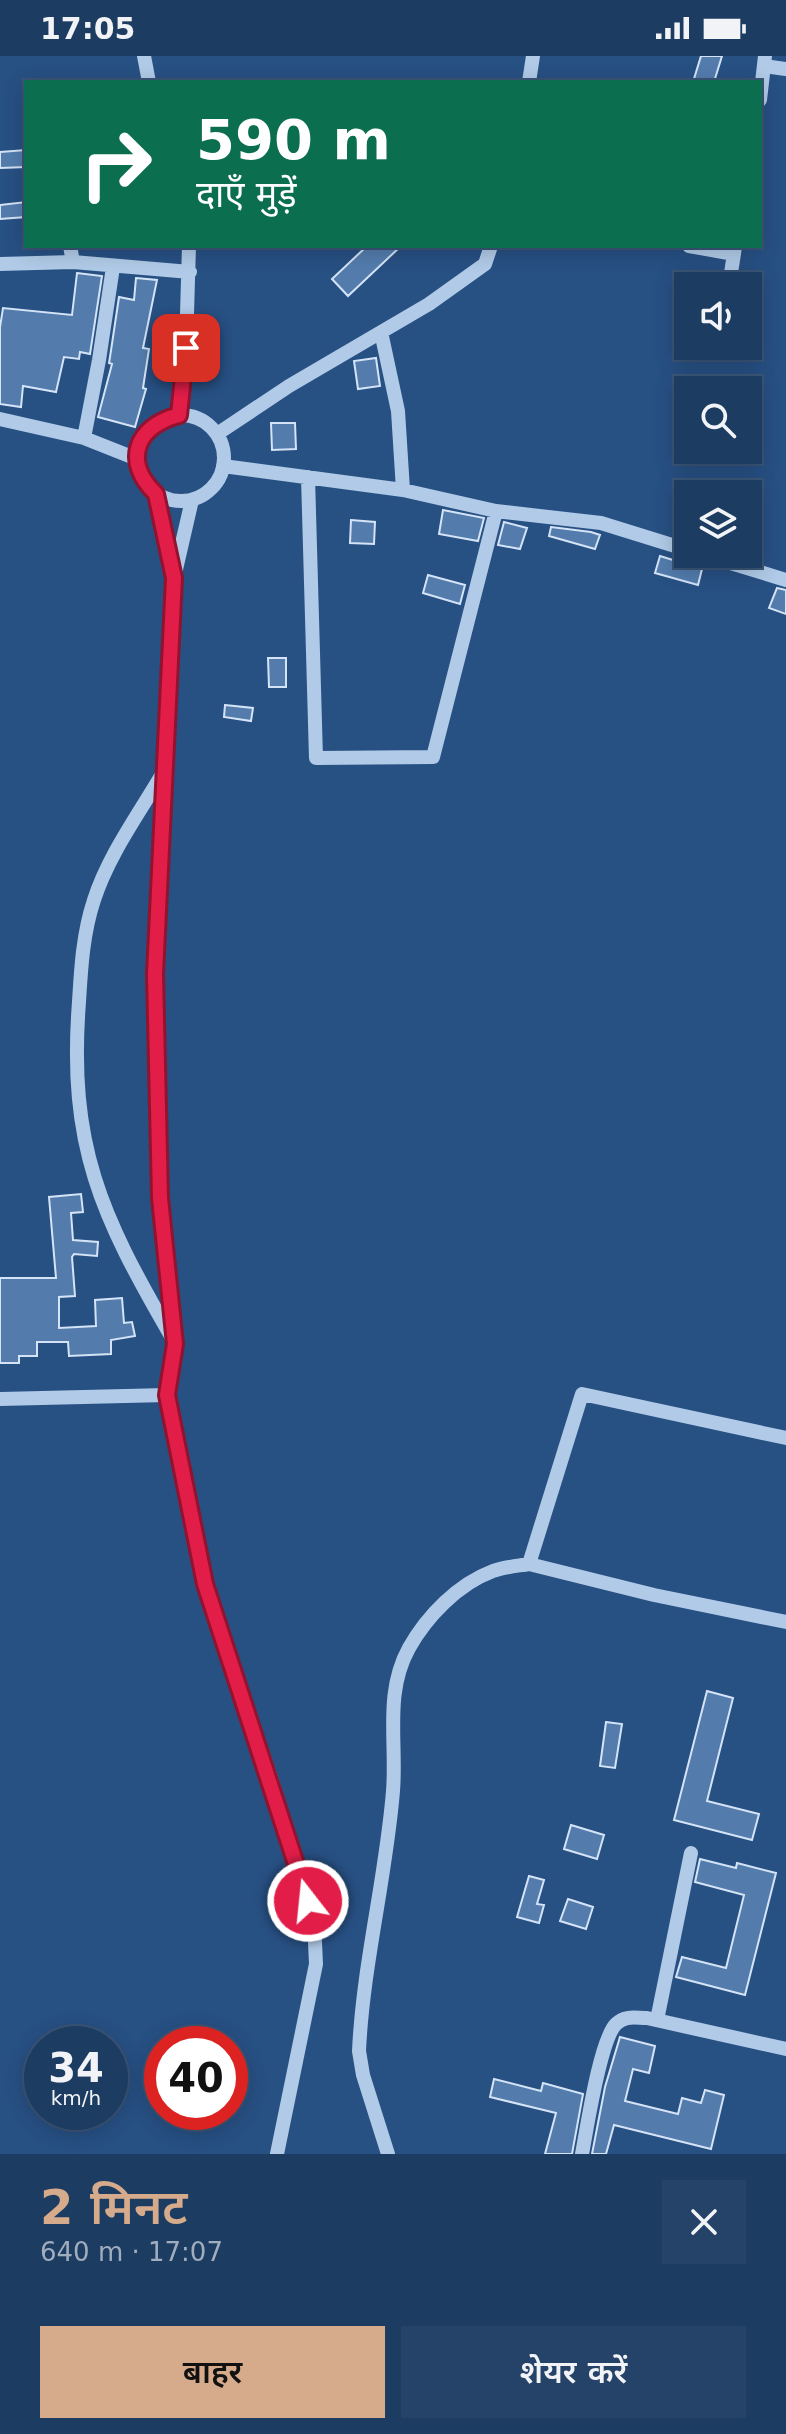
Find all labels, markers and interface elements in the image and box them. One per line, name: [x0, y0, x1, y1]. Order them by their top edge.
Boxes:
text: 17:05: [40, 11, 136, 46]
text: 590 m: [196, 107, 391, 172]
icon: right: [64, 112, 168, 216]
text: दाएँ मुड़ें: [196, 174, 297, 215]
map controls: [674, 272, 762, 568]
button: sound: [674, 272, 762, 360]
pin: [152, 314, 220, 382]
icon: arrive: [164, 326, 208, 370]
button: search: [674, 376, 762, 464]
button: layers: [674, 480, 762, 568]
position arrow: [266, 1859, 350, 1943]
speed limit sign: 40: [144, 2026, 248, 2130]
text: 34: [48, 2045, 104, 2091]
text: km/h: [51, 2086, 101, 2110]
text: 2 मिनट: [40, 2179, 188, 2235]
button: close: [662, 2180, 746, 2264]
text: 640 m · 17:07: [40, 2237, 223, 2267]
button: बाहर: [40, 2326, 385, 2418]
button: शेयर करें: [401, 2326, 746, 2418]

